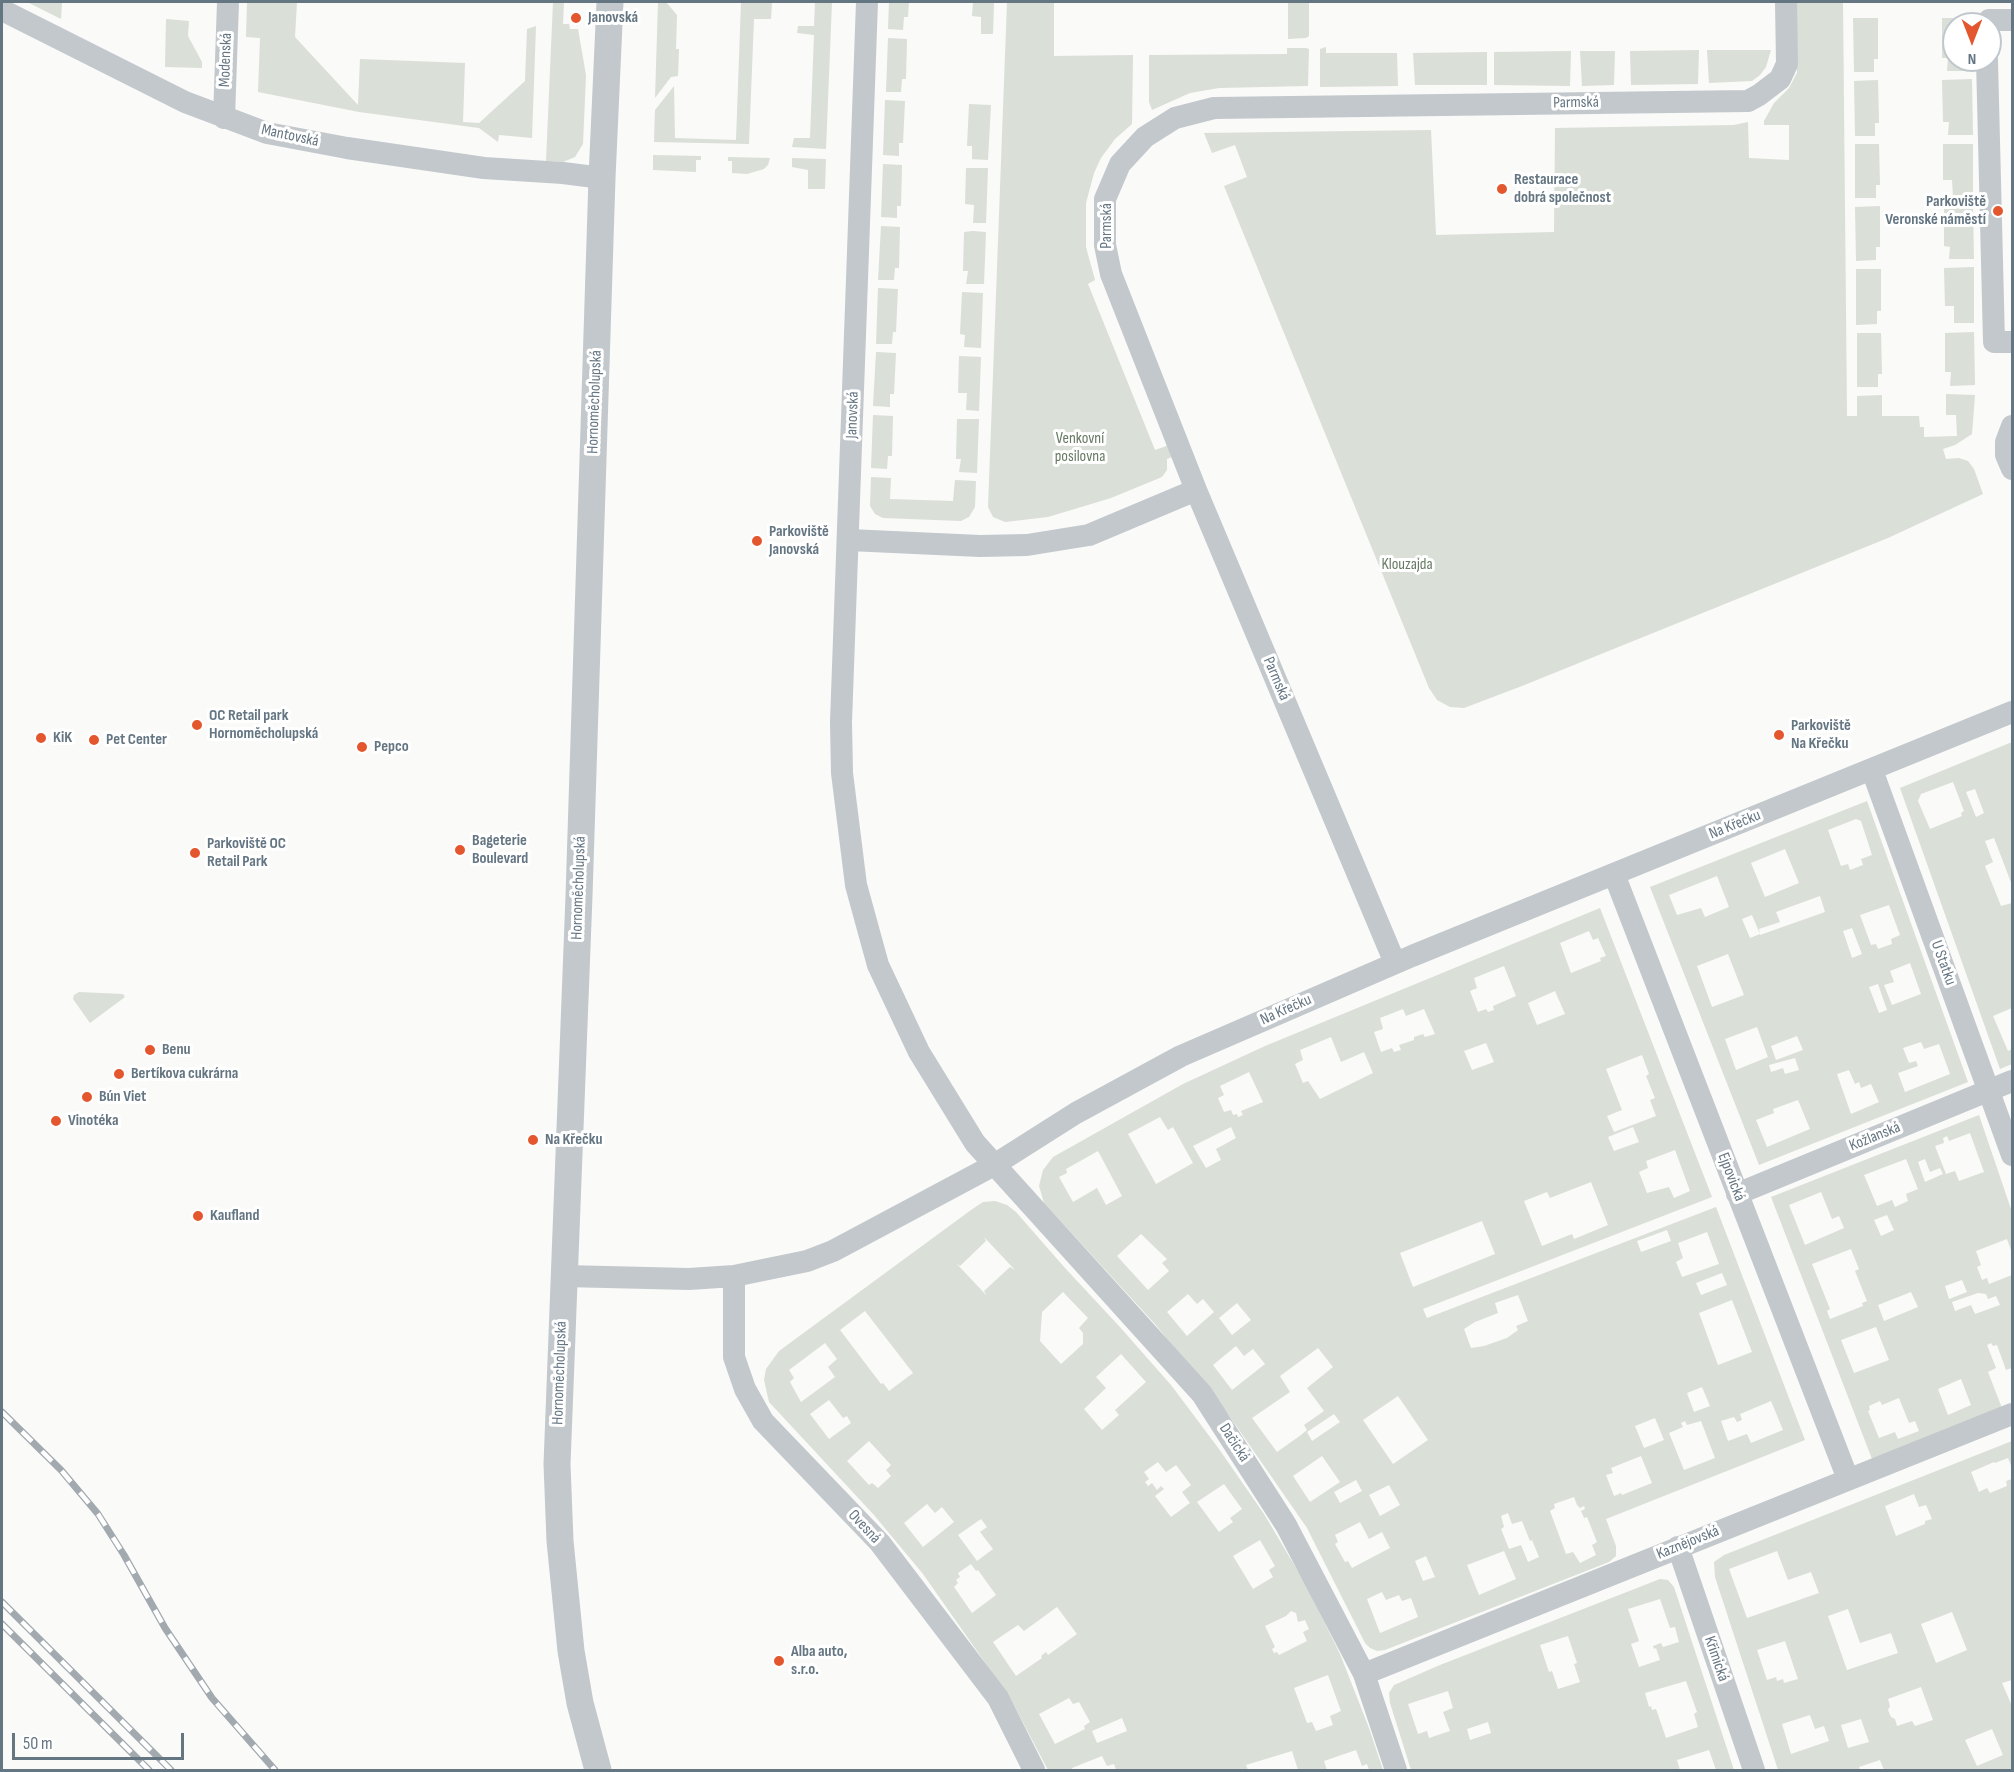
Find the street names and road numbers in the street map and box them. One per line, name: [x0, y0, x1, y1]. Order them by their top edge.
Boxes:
street label: Modenská: [215, 33, 237, 87]
street label: Parmská: [1553, 93, 1599, 113]
street label: Mantovská: [260, 121, 320, 151]
street label: Parmská: [1097, 203, 1117, 249]
street label: Hornoměcholupská: [584, 350, 606, 454]
street label: Janovská: [843, 391, 863, 439]
street label: Parmská: [1258, 654, 1294, 704]
street label: Na Křečku: [1706, 806, 1764, 844]
street label: Hornoměcholupská: [568, 836, 590, 940]
street label: U Statku: [1926, 938, 1960, 988]
street label: Na Křečku: [1257, 990, 1315, 1030]
street label: Kožlanská: [1847, 1118, 1903, 1156]
street label: Ejpovická: [1713, 1150, 1749, 1204]
street label: Hornoměcholupská: [549, 1321, 571, 1425]
street label: Dačická: [1215, 1420, 1253, 1466]
street label: Ovesná: [844, 1506, 884, 1548]
street label: Kaznějovská: [1654, 1522, 1722, 1564]
street label: Křimická: [1699, 1634, 1733, 1684]

